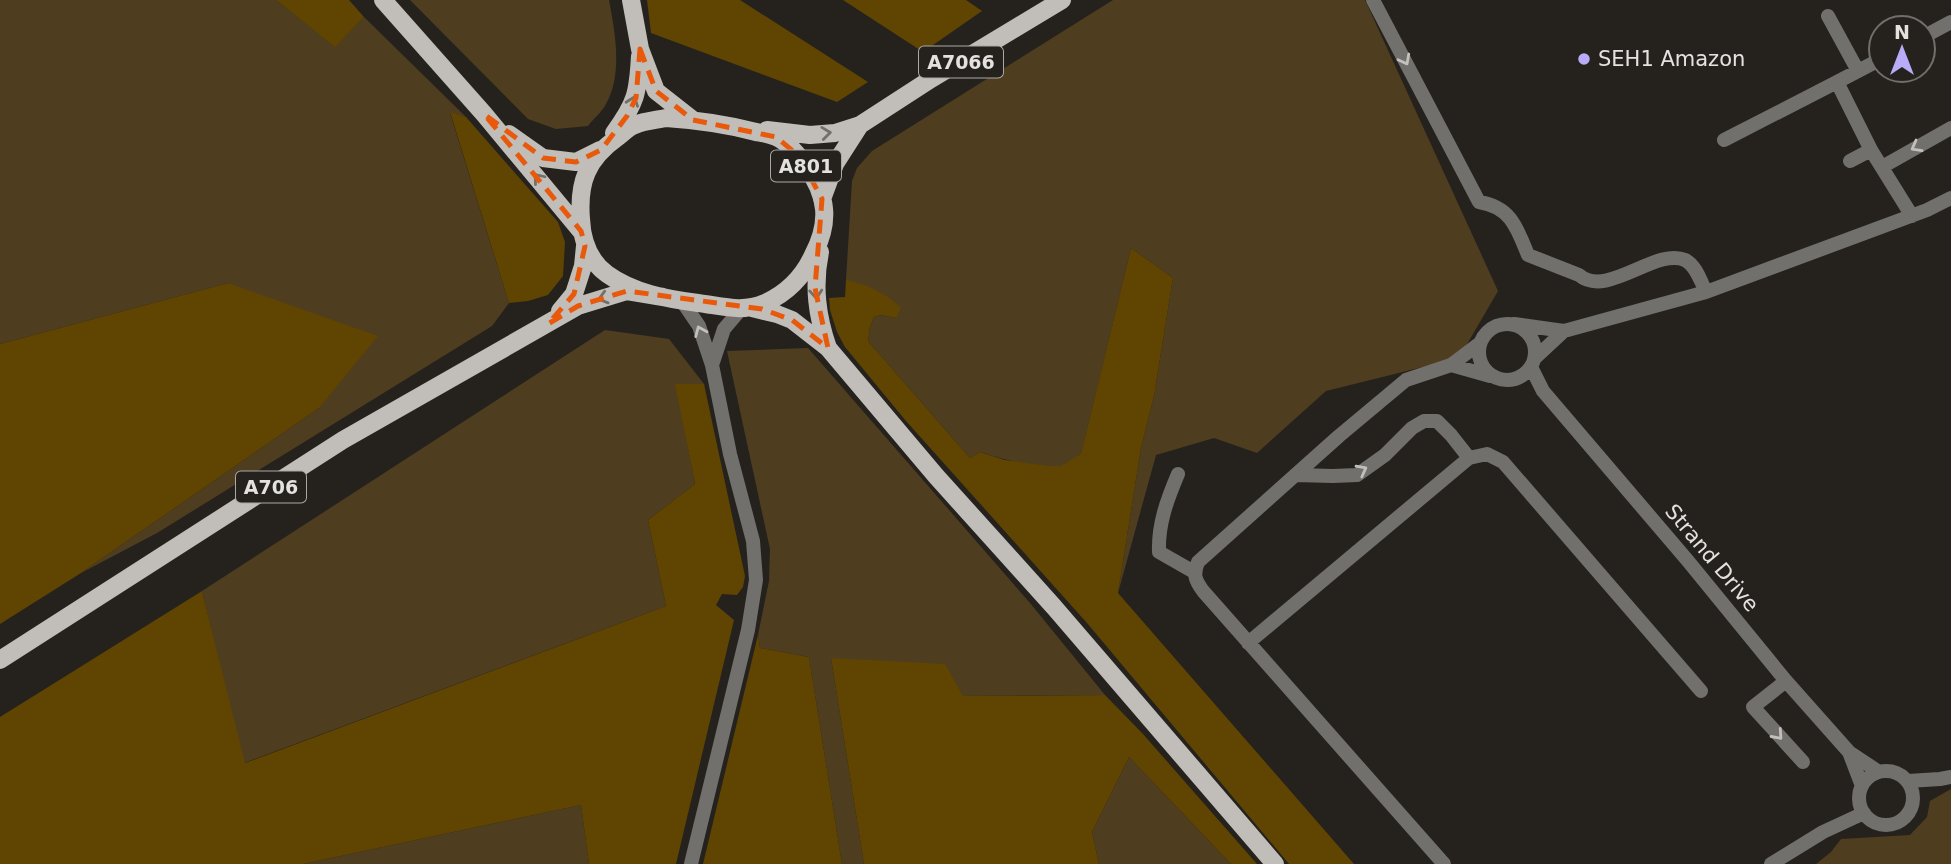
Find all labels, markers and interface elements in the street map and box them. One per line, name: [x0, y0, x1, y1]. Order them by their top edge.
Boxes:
north arrow: [1867, 14, 1937, 84]
text: N: [1894, 21, 1910, 43]
road number: A7066: [919, 46, 1003, 78]
place label: SEH1 Amazon: [1598, 47, 1745, 71]
marker: SEH1 Amazon: [1576, 51, 1592, 67]
one-way arrow: [1397, 53, 1410, 66]
one-way arrow: [625, 95, 639, 107]
one-way arrow: [820, 126, 832, 141]
one-way arrow: [1911, 139, 1924, 152]
road number: A801: [771, 150, 841, 182]
one-way arrow: [533, 174, 546, 186]
one-way arrow: [808, 288, 823, 299]
one-way arrow: [597, 289, 609, 304]
one-way arrow: [694, 326, 708, 338]
one-way arrow: [1354, 464, 1367, 478]
road number: A706: [236, 472, 306, 502]
street label: Strand Drive: [1660, 500, 1764, 616]
one-way arrow: [1770, 727, 1782, 740]

